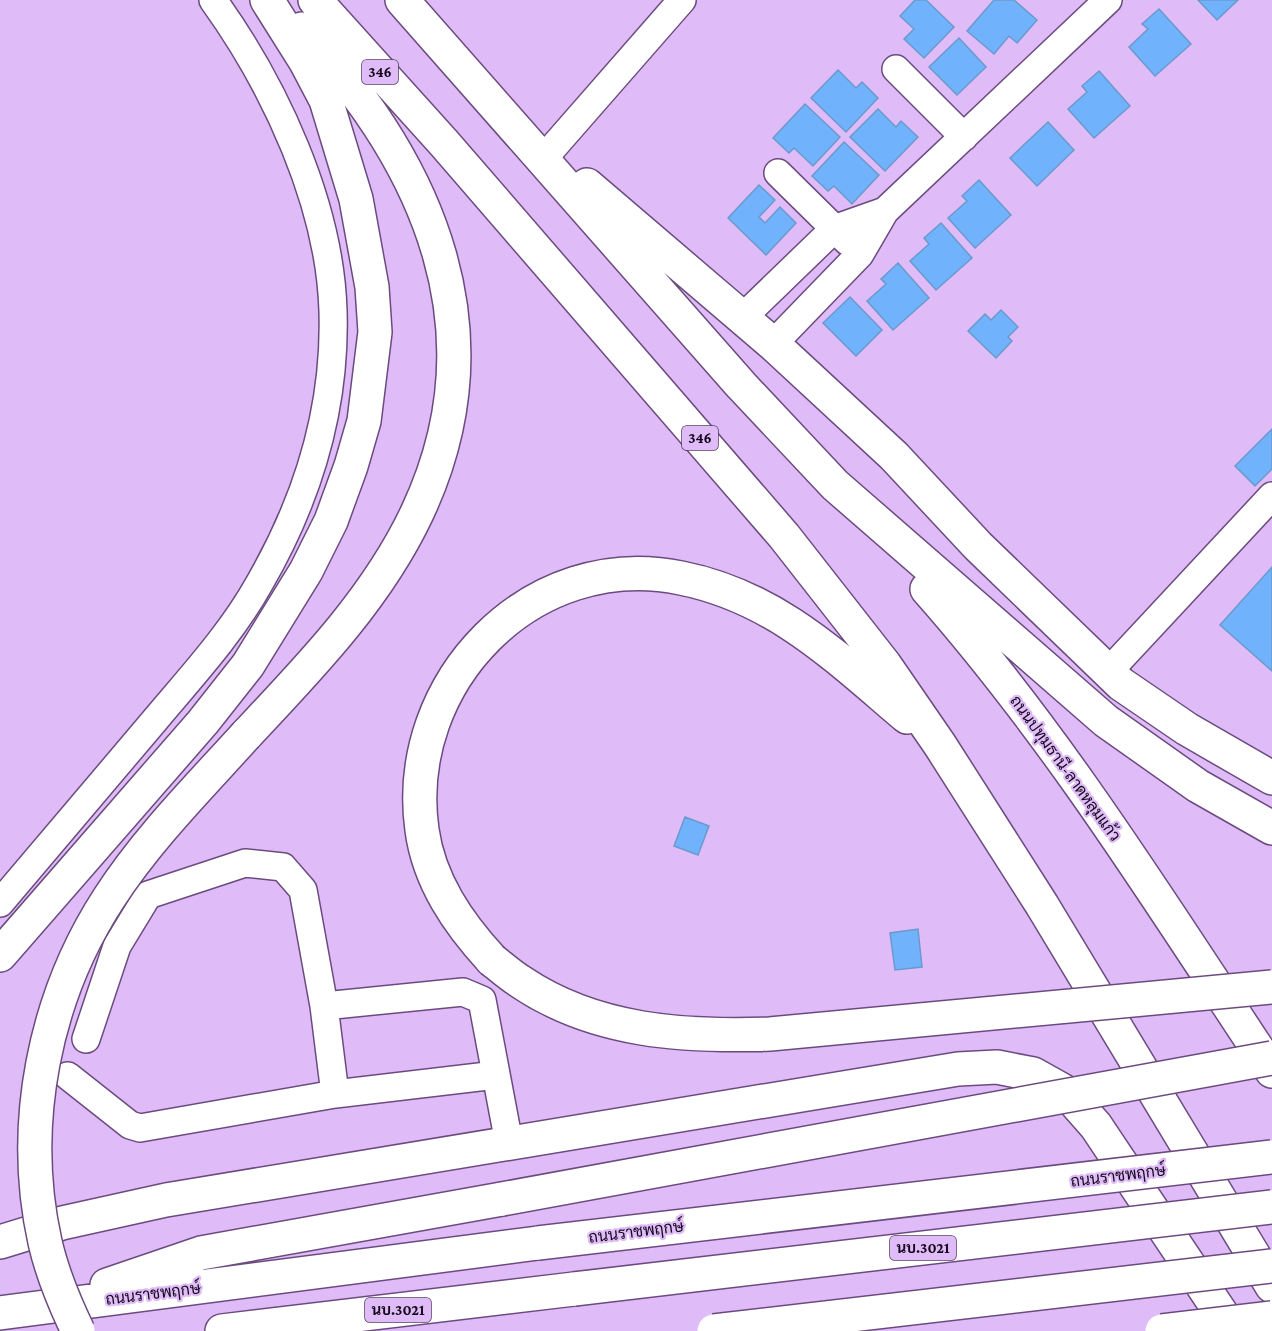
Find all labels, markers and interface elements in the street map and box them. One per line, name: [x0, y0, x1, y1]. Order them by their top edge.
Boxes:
road number: 346: [362, 60, 398, 84]
road number: 346: [682, 426, 718, 450]
street label: ถนนปทุมธานี-ลาดหลุมแก้ว: [1005, 691, 1126, 846]
street label: ถนนราชพฤกษ์: [1069, 1157, 1167, 1191]
street label: ถนนราชพฤกษ์: [587, 1213, 685, 1247]
road number: นบ.3021: [890, 1236, 956, 1260]
street label: ถนนราชพฤกษ์: [104, 1275, 202, 1309]
road number: นบ.3021: [365, 1298, 431, 1322]

